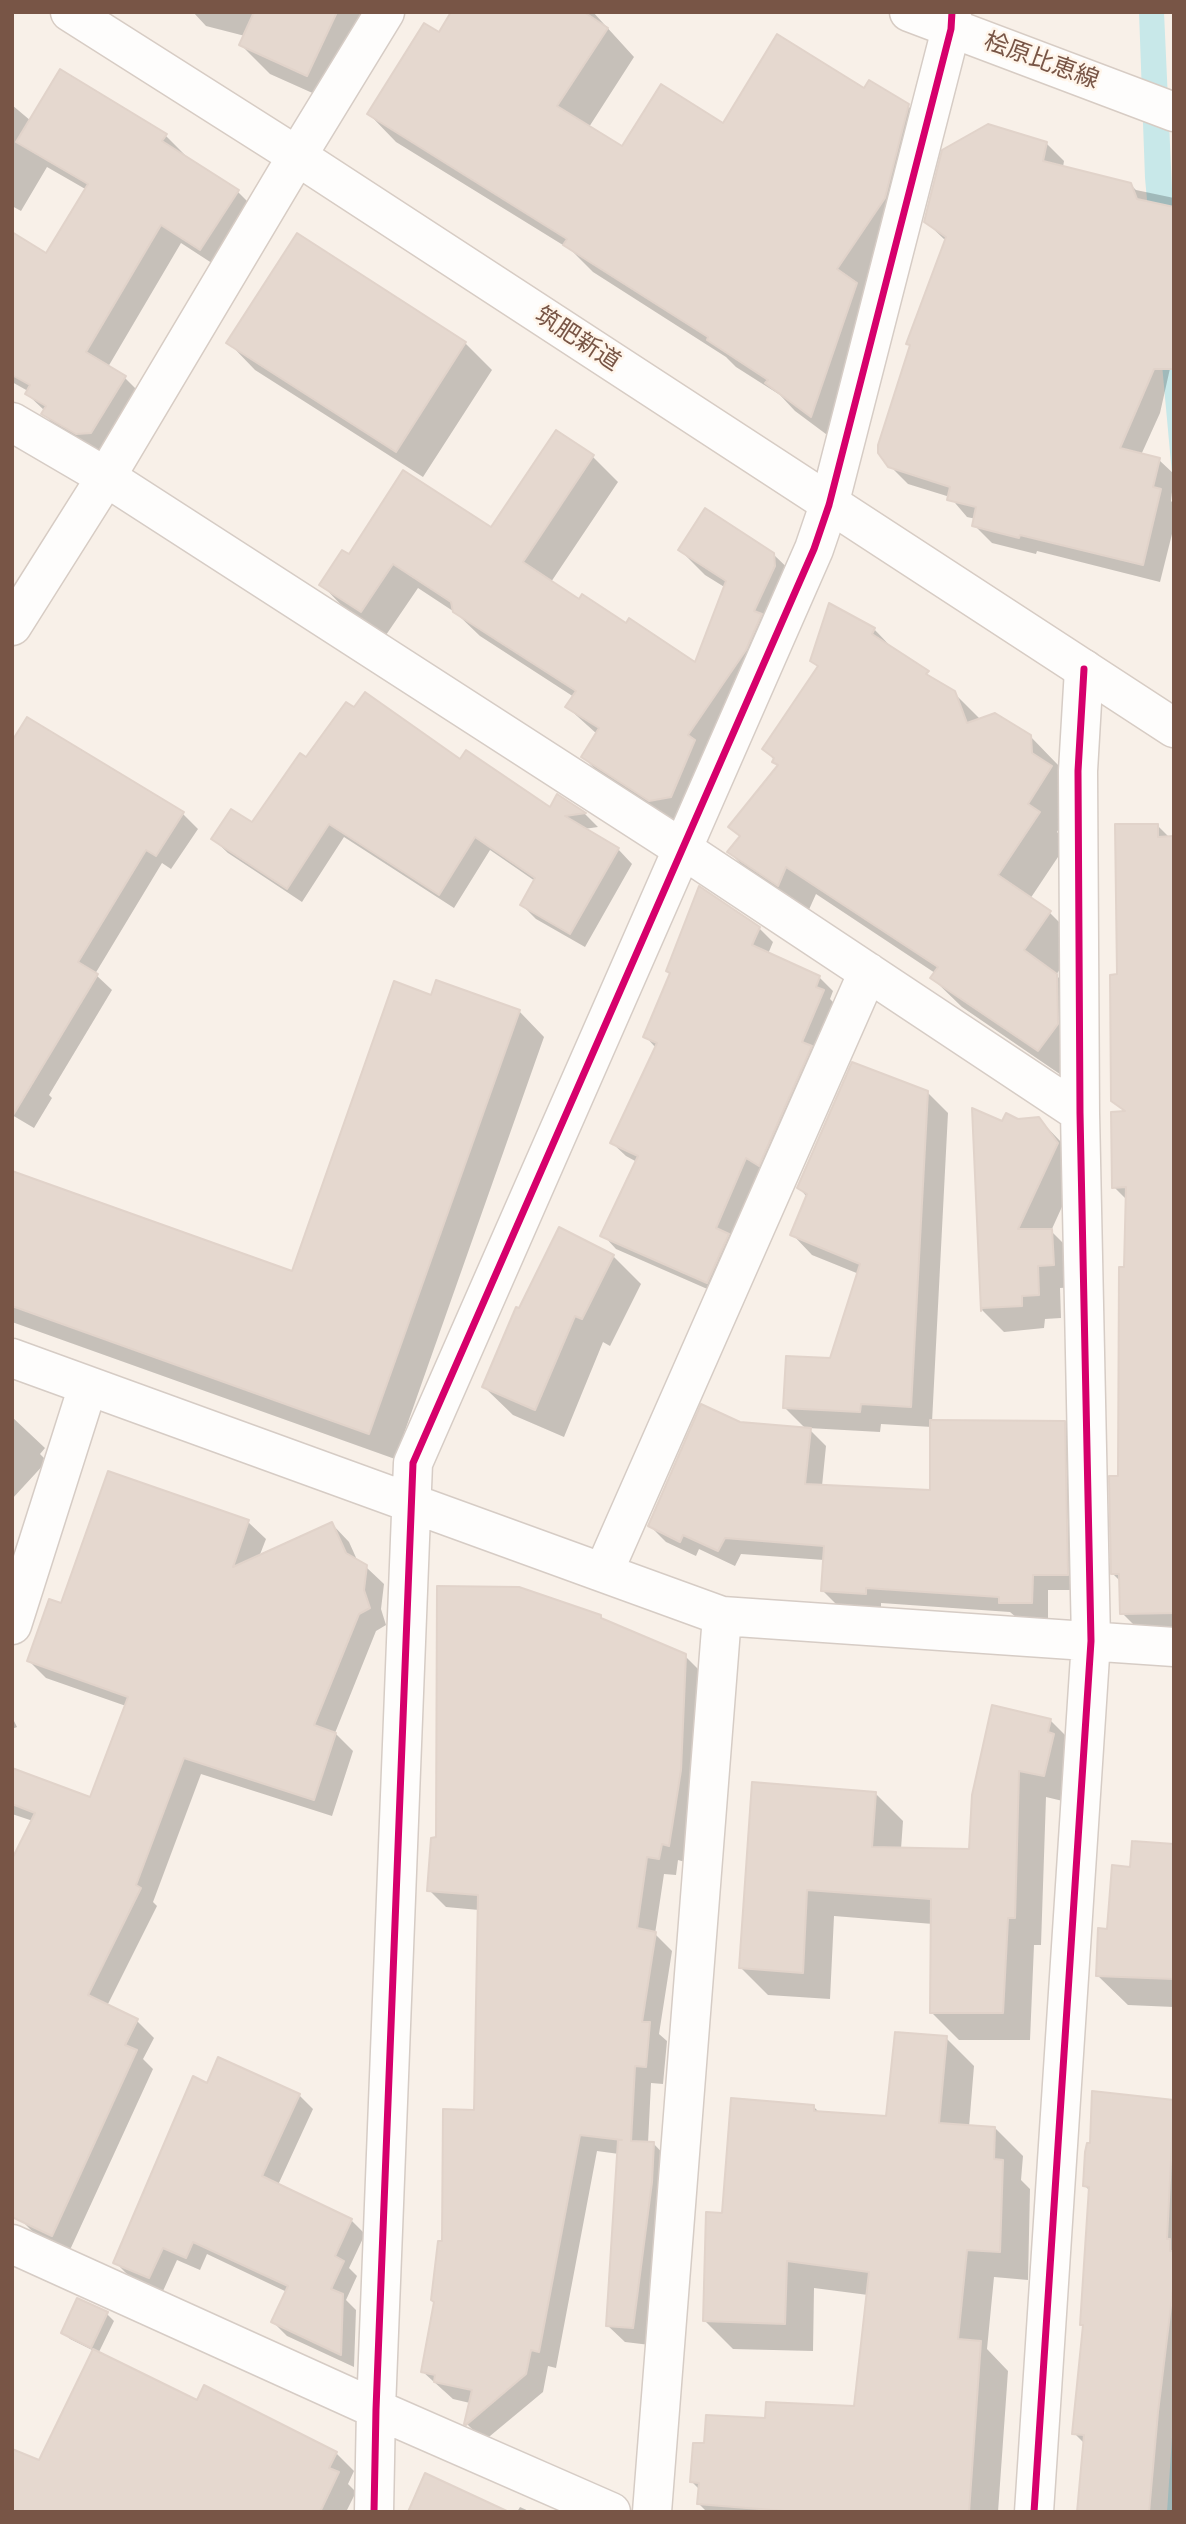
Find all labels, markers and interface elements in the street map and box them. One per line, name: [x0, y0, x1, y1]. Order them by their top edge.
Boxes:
street label: 桧原比恵線: [980, 28, 1102, 96]
street label: 筑肥新道: [529, 302, 625, 378]

